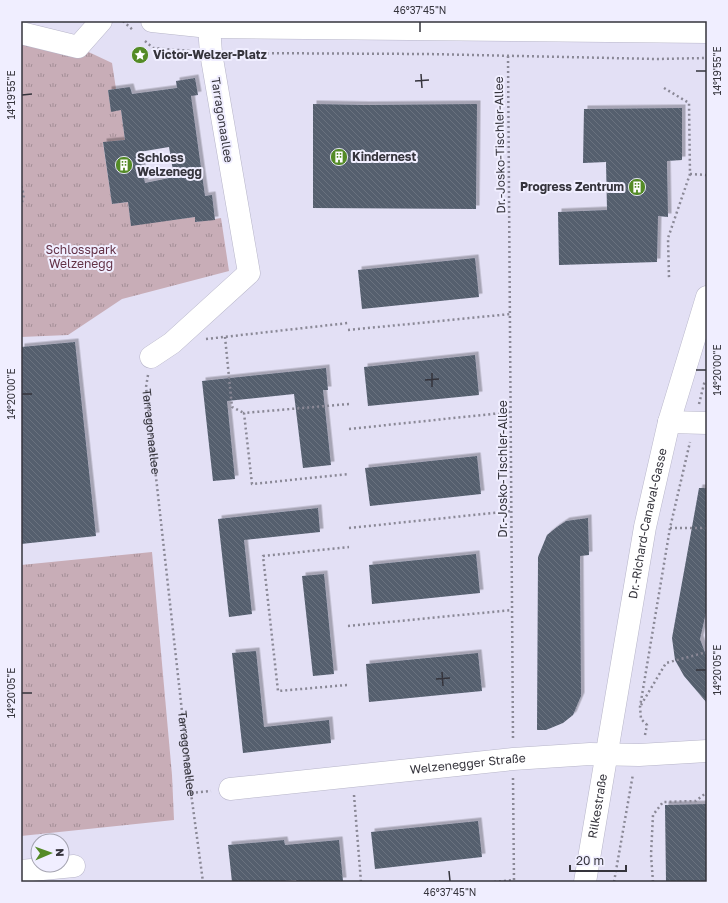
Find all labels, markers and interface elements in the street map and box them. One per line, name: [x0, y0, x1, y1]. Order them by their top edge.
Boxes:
text: 46°37'45"N: [394, 4, 446, 16]
place icon: Victor-Welzer-Platz: [130, 45, 150, 65]
text: 14°19'55"E: [711, 46, 723, 96]
place label: Victor-Welzer-Platz: [153, 47, 267, 62]
text: 14°19'55"E: [5, 70, 17, 120]
street label: Tarragonaallee: [208, 76, 237, 164]
street label: Dr.-Josko-Tischler-Allee: [491, 76, 508, 214]
building icon: Kindernest: [329, 147, 349, 167]
place label: Kindernest: [352, 149, 416, 164]
place label: Schloss Welzenegg: [137, 150, 202, 179]
building icon: Schloss Welzenegg: [114, 155, 134, 175]
building icon: Progress Zentrum: [627, 177, 647, 197]
place label: Progress Zentrum: [520, 179, 624, 194]
park label: Schlosspark Welzenegg: [46, 242, 117, 271]
text: 14°20'00"E: [711, 345, 723, 395]
text: 14°20'00"E: [5, 369, 17, 419]
street label: Tarragonaallee: [139, 388, 164, 475]
street label: Dr.-Josko-Tischler-Allee: [495, 400, 510, 538]
street label: Dr.-Richard-Canaval-Gasse: [625, 447, 670, 600]
text: 14°20'05"E: [711, 645, 723, 695]
text: 14°20'05"E: [5, 668, 17, 718]
street label: Tarragonaallee: [175, 710, 199, 797]
street label: Welzenegger Straße: [409, 750, 526, 777]
street label: Rilkestraße: [585, 773, 610, 839]
north arrow: [30, 833, 70, 873]
scale bar: [570, 847, 626, 873]
text: N: [54, 848, 67, 857]
text: 20 m: [576, 853, 604, 868]
text: 46°37'45"N: [424, 886, 476, 898]

